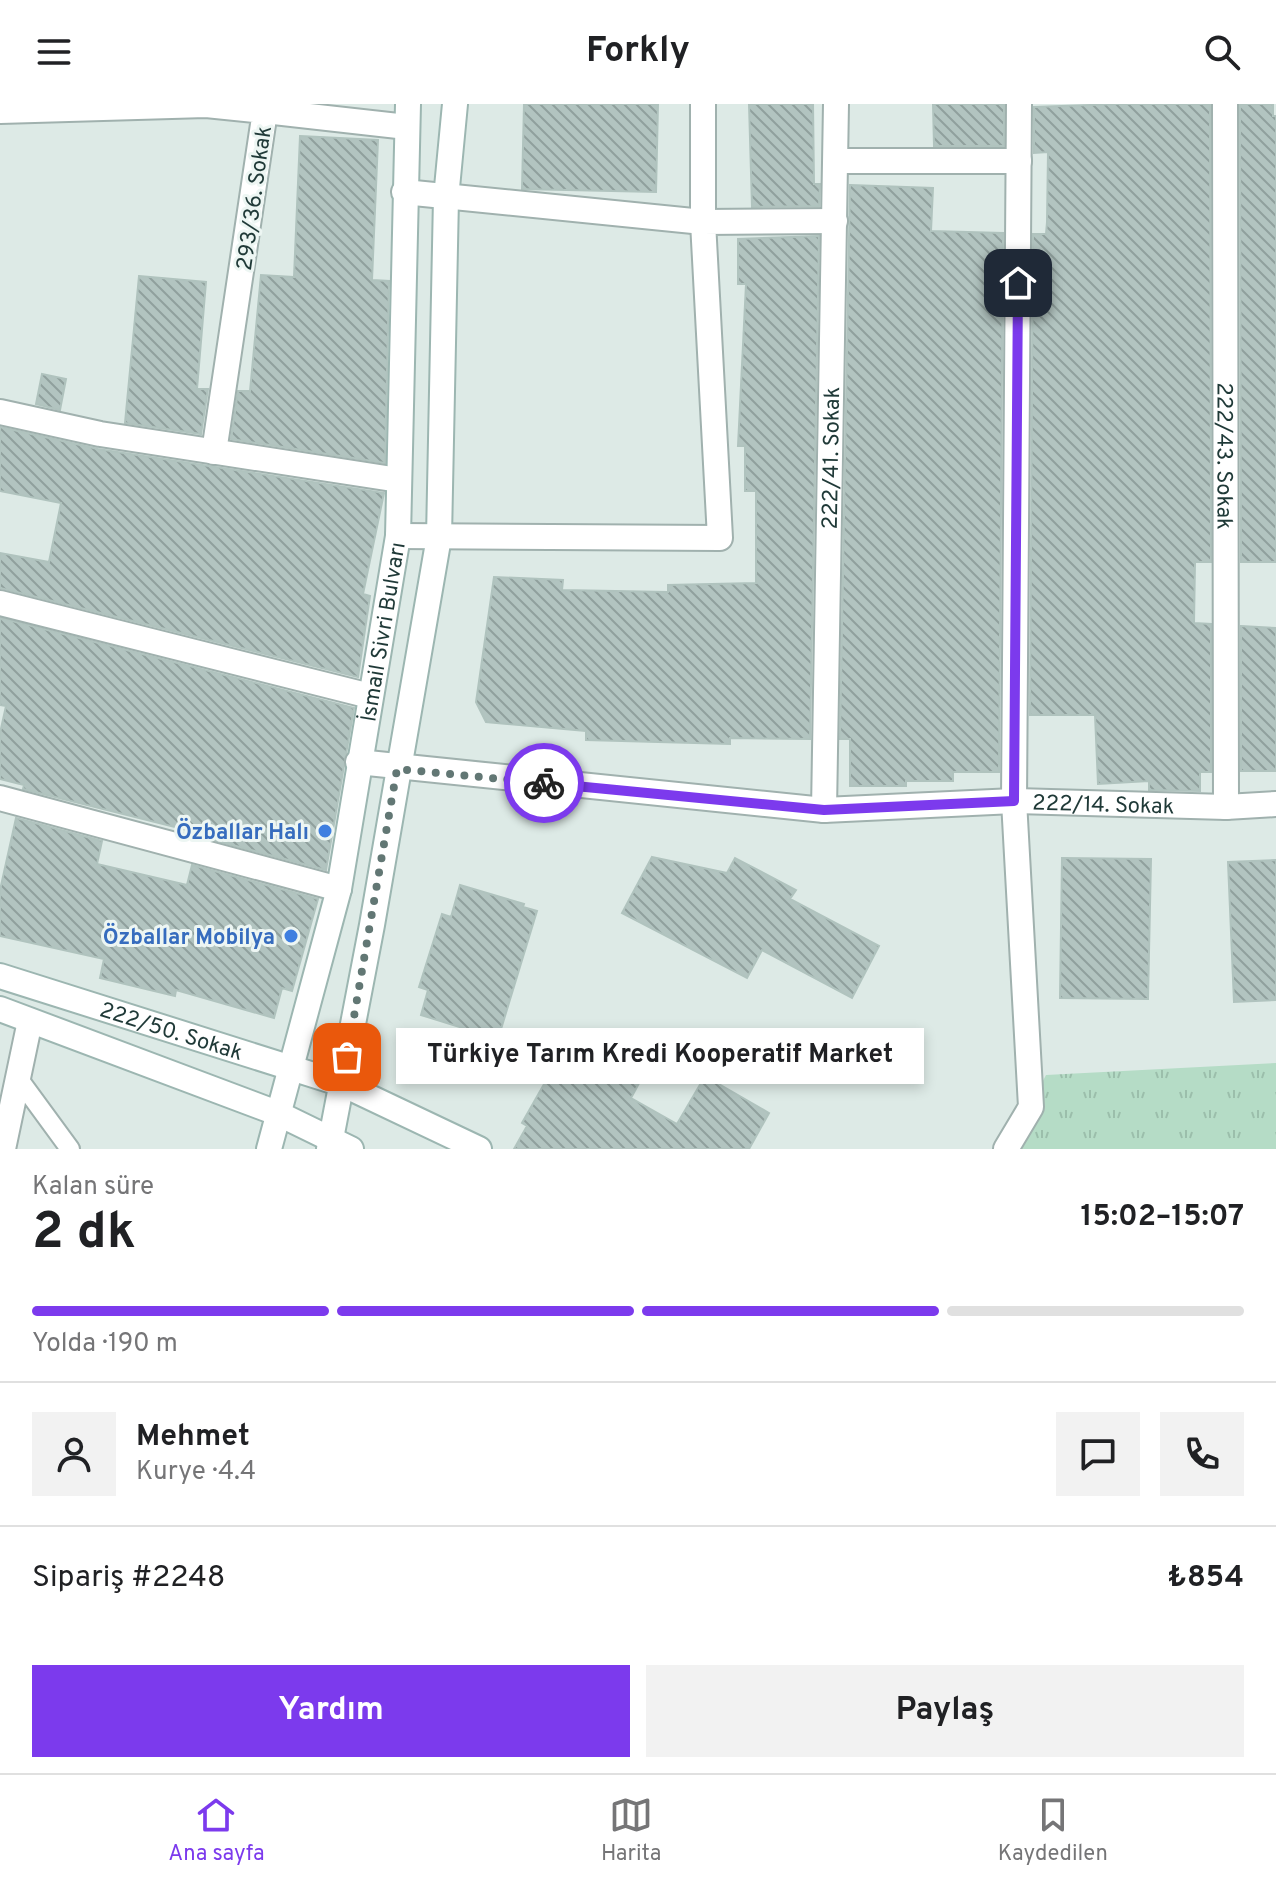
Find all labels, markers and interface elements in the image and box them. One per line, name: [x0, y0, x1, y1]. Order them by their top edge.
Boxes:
text: Forkly: [586, 29, 690, 75]
icon: menu: [32, 30, 76, 74]
icon: search: [1200, 30, 1244, 74]
street label: 293/36. Sokak: [232, 124, 279, 272]
pin: [984, 249, 1052, 317]
icon: home: [996, 261, 1040, 305]
street label: 222/43. Sokak: [1209, 382, 1237, 530]
street label: 222/41. Sokak: [818, 387, 847, 530]
street label: İsmail Sivri Bulvarı: [354, 540, 413, 724]
courier: [504, 743, 584, 823]
icon: bike: [522, 761, 566, 805]
street label: 222/14. Sokak: [1032, 791, 1175, 822]
place label: Özballar Halı: [176, 817, 309, 847]
marker: Özballar Halı: [316, 822, 334, 840]
place label: Özballar Mobilya: [103, 922, 275, 952]
marker: Özballar Mobilya: [282, 927, 300, 945]
street label: 222/50. Sokak: [96, 997, 246, 1068]
pin: [313, 1023, 381, 1091]
callout: Türkiye Tarım Kredi Kooperatif Market: [395, 1029, 923, 1085]
icon: bag: [325, 1035, 369, 1079]
text: Türkiye Tarım Kredi Kooperatif Market: [427, 1039, 893, 1072]
text: Kalan süre: [32, 1171, 154, 1204]
text: 15:02–15:07: [1080, 1199, 1244, 1236]
text: 2 dk: [32, 1201, 136, 1267]
text: Yolda · 190 m: [32, 1328, 178, 1361]
button: person: [32, 1412, 116, 1496]
button: chat: [1056, 1412, 1140, 1496]
button: phone: [1160, 1412, 1244, 1496]
text: Mehmet: [136, 1419, 250, 1456]
text: Kurye · 4.4: [136, 1456, 256, 1489]
text: Sipariş #2248: [32, 1560, 225, 1597]
text: ₺854: [1167, 1560, 1244, 1597]
button: Yardım: [32, 1665, 630, 1757]
button: Paylaş: [646, 1665, 1244, 1757]
tab: Ana sayfa: [168, 1793, 265, 1868]
tab: Harita: [601, 1793, 661, 1868]
tab: Kaydedilen: [998, 1793, 1108, 1868]

